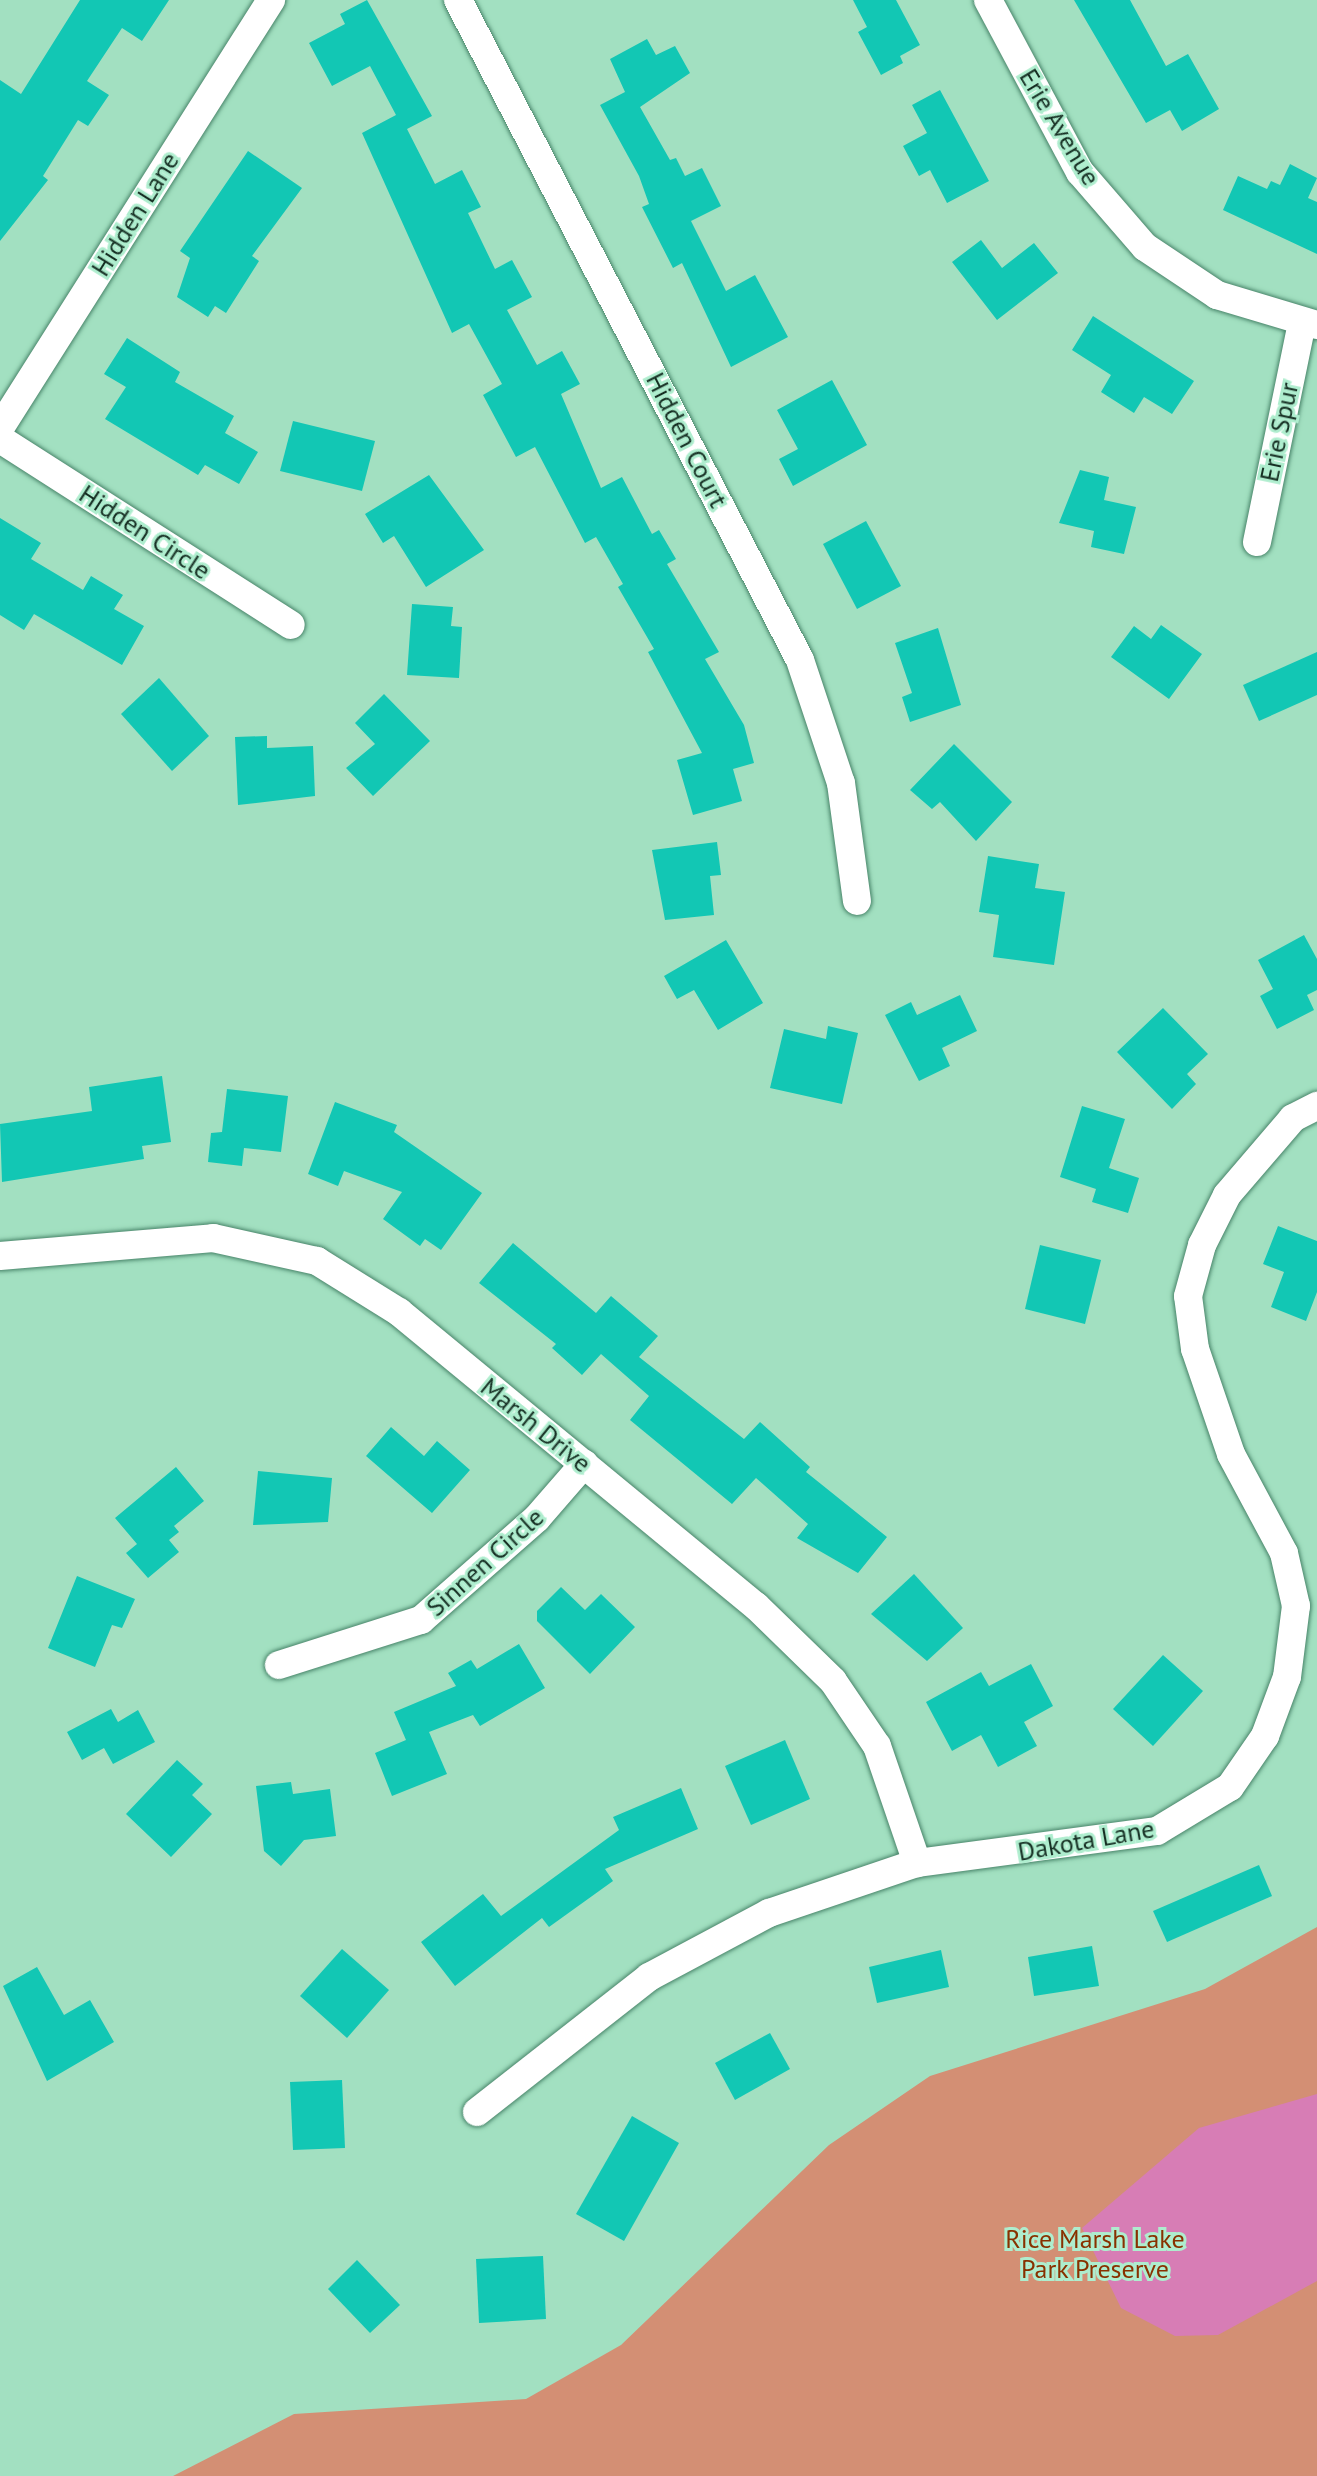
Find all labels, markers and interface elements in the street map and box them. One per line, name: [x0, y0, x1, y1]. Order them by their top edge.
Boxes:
street label: Erie Avenue: [1013, 63, 1107, 191]
street label: Hidden Lane: [85, 146, 185, 282]
street label: Hidden Court: [640, 367, 734, 513]
street label: Erie Spur: [1253, 380, 1305, 484]
street label: Hidden Circle: [74, 478, 216, 586]
street label: Marsh Drive: [475, 1371, 597, 1479]
street label: Sinnen Circle: [420, 1501, 550, 1623]
street label: Dakota Lane: [1015, 1813, 1157, 1867]
park label: Rice Marsh Lake Park Preserve: [1005, 2223, 1185, 2284]

